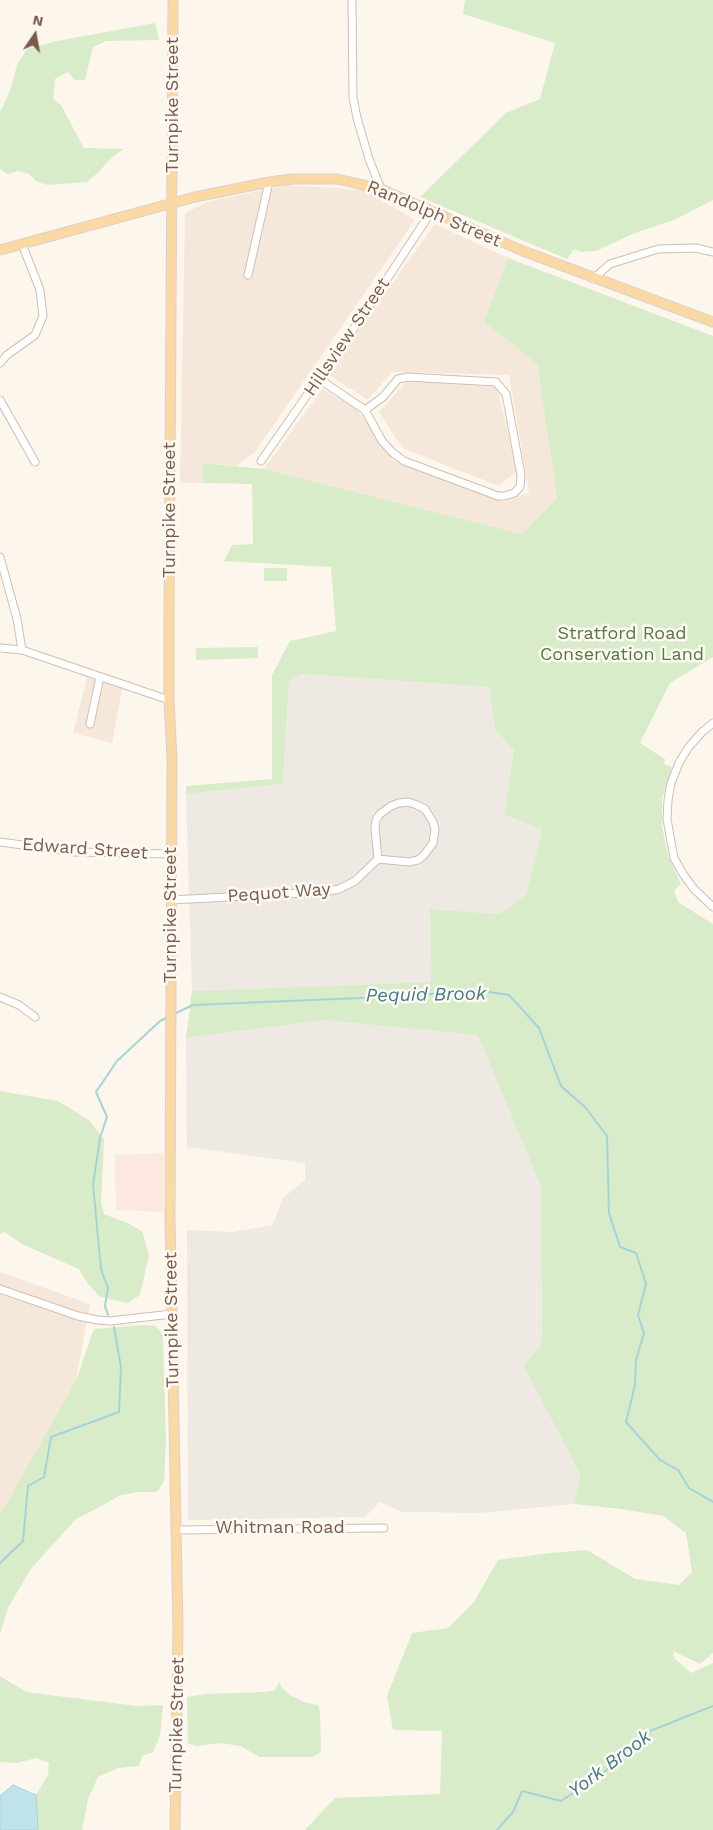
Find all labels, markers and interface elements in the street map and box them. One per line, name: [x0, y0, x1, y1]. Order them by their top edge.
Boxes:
north arrow: [10, 10, 60, 60]
text: N: [31, 11, 45, 29]
street label: Turnpike Street: [162, 37, 184, 173]
street label: Randolph Street: [364, 176, 504, 252]
street label: Hillsview Street: [299, 274, 395, 400]
street label: Turnpike Street: [159, 442, 181, 578]
park label: Stratford Road Conservation Land: [540, 623, 704, 666]
street label: Edward Street: [21, 834, 149, 864]
street label: Turnpike Street: [160, 847, 182, 983]
street label: Pequot Way: [227, 879, 331, 907]
water label: Pequid Brook: [366, 983, 486, 1007]
street label: Turnpike Street: [160, 1252, 184, 1388]
street label: Whitman Road: [215, 1517, 345, 1539]
street label: Turnpike Street: [165, 1657, 189, 1793]
water label: York Brook: [564, 1726, 656, 1802]

